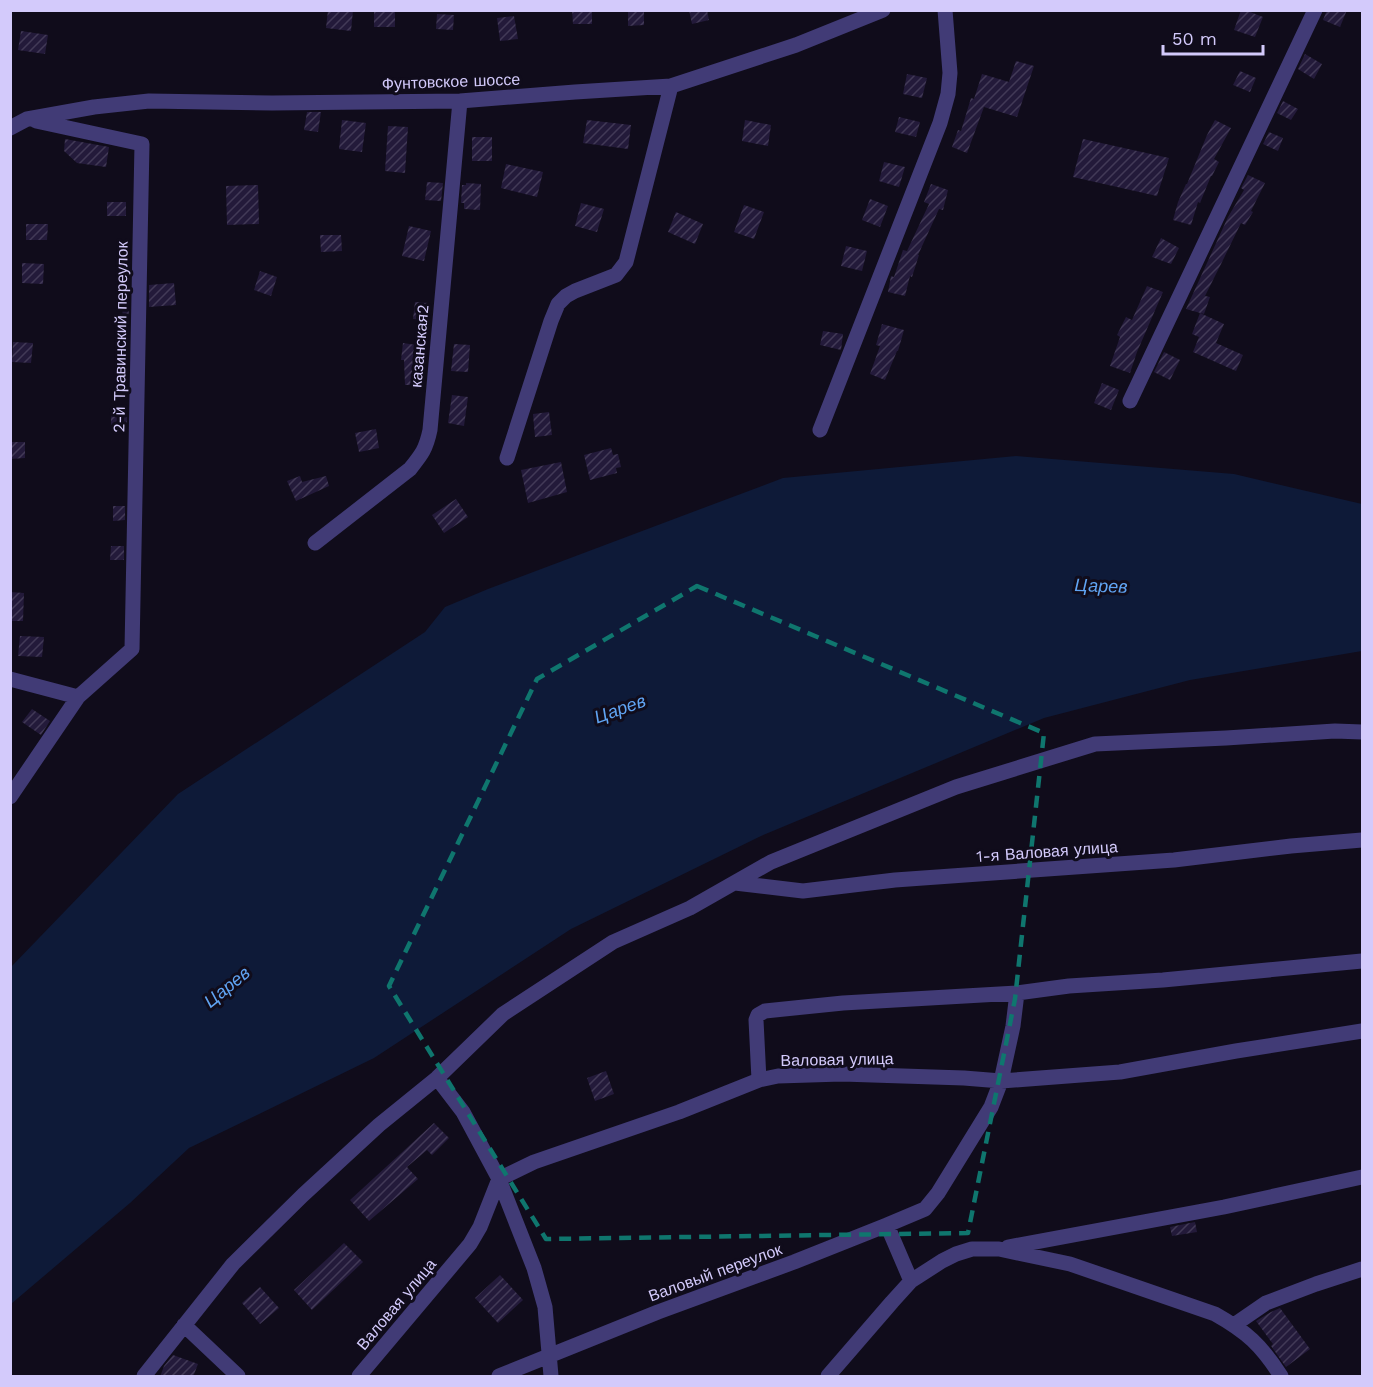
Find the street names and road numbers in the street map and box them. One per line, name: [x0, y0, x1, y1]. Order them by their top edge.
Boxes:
street label: Фунтовское шоссе: [382, 70, 521, 93]
street label: 2-й Травинский переулок: [109, 240, 132, 433]
street label: казанская2: [406, 304, 433, 388]
street label: 1-я Валовая улица: [976, 837, 1119, 866]
street label: Валовая улица: [780, 1049, 894, 1070]
street label: Валовый переулок: [646, 1239, 785, 1305]
street label: Валовая улица: [353, 1255, 440, 1354]

